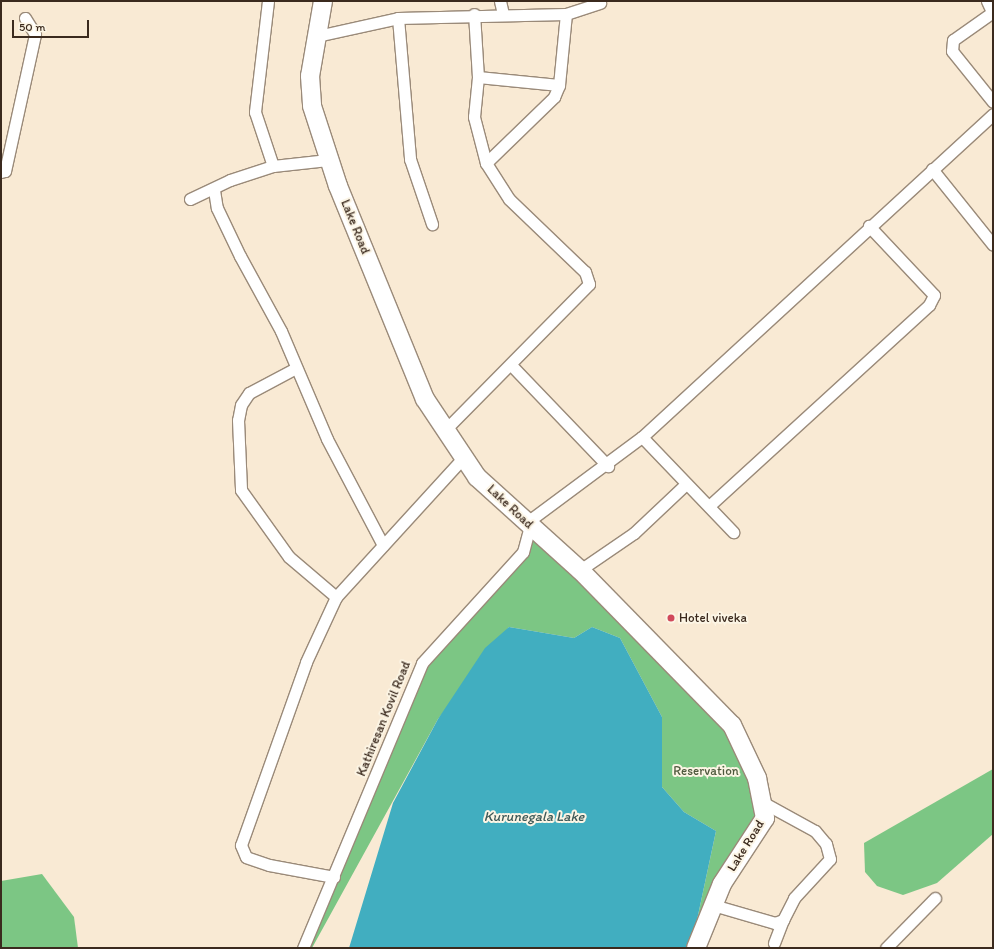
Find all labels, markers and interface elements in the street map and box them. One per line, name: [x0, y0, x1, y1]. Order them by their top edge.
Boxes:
scale bar: [14, 12, 91, 38]
text: 50 m: [19, 20, 45, 34]
street label: Lake Road: [337, 198, 373, 256]
street label: Lake Road: [484, 482, 536, 532]
place label: Hotel viveka: [679, 610, 747, 626]
marker: Hotel viveka: [666, 613, 676, 623]
street label: Kathiresan Kovil Road: [354, 659, 414, 779]
park label: Reservation: [673, 763, 739, 779]
water label: Kurunegala Lake: [484, 809, 584, 825]
street label: Lake Road: [724, 818, 768, 874]

